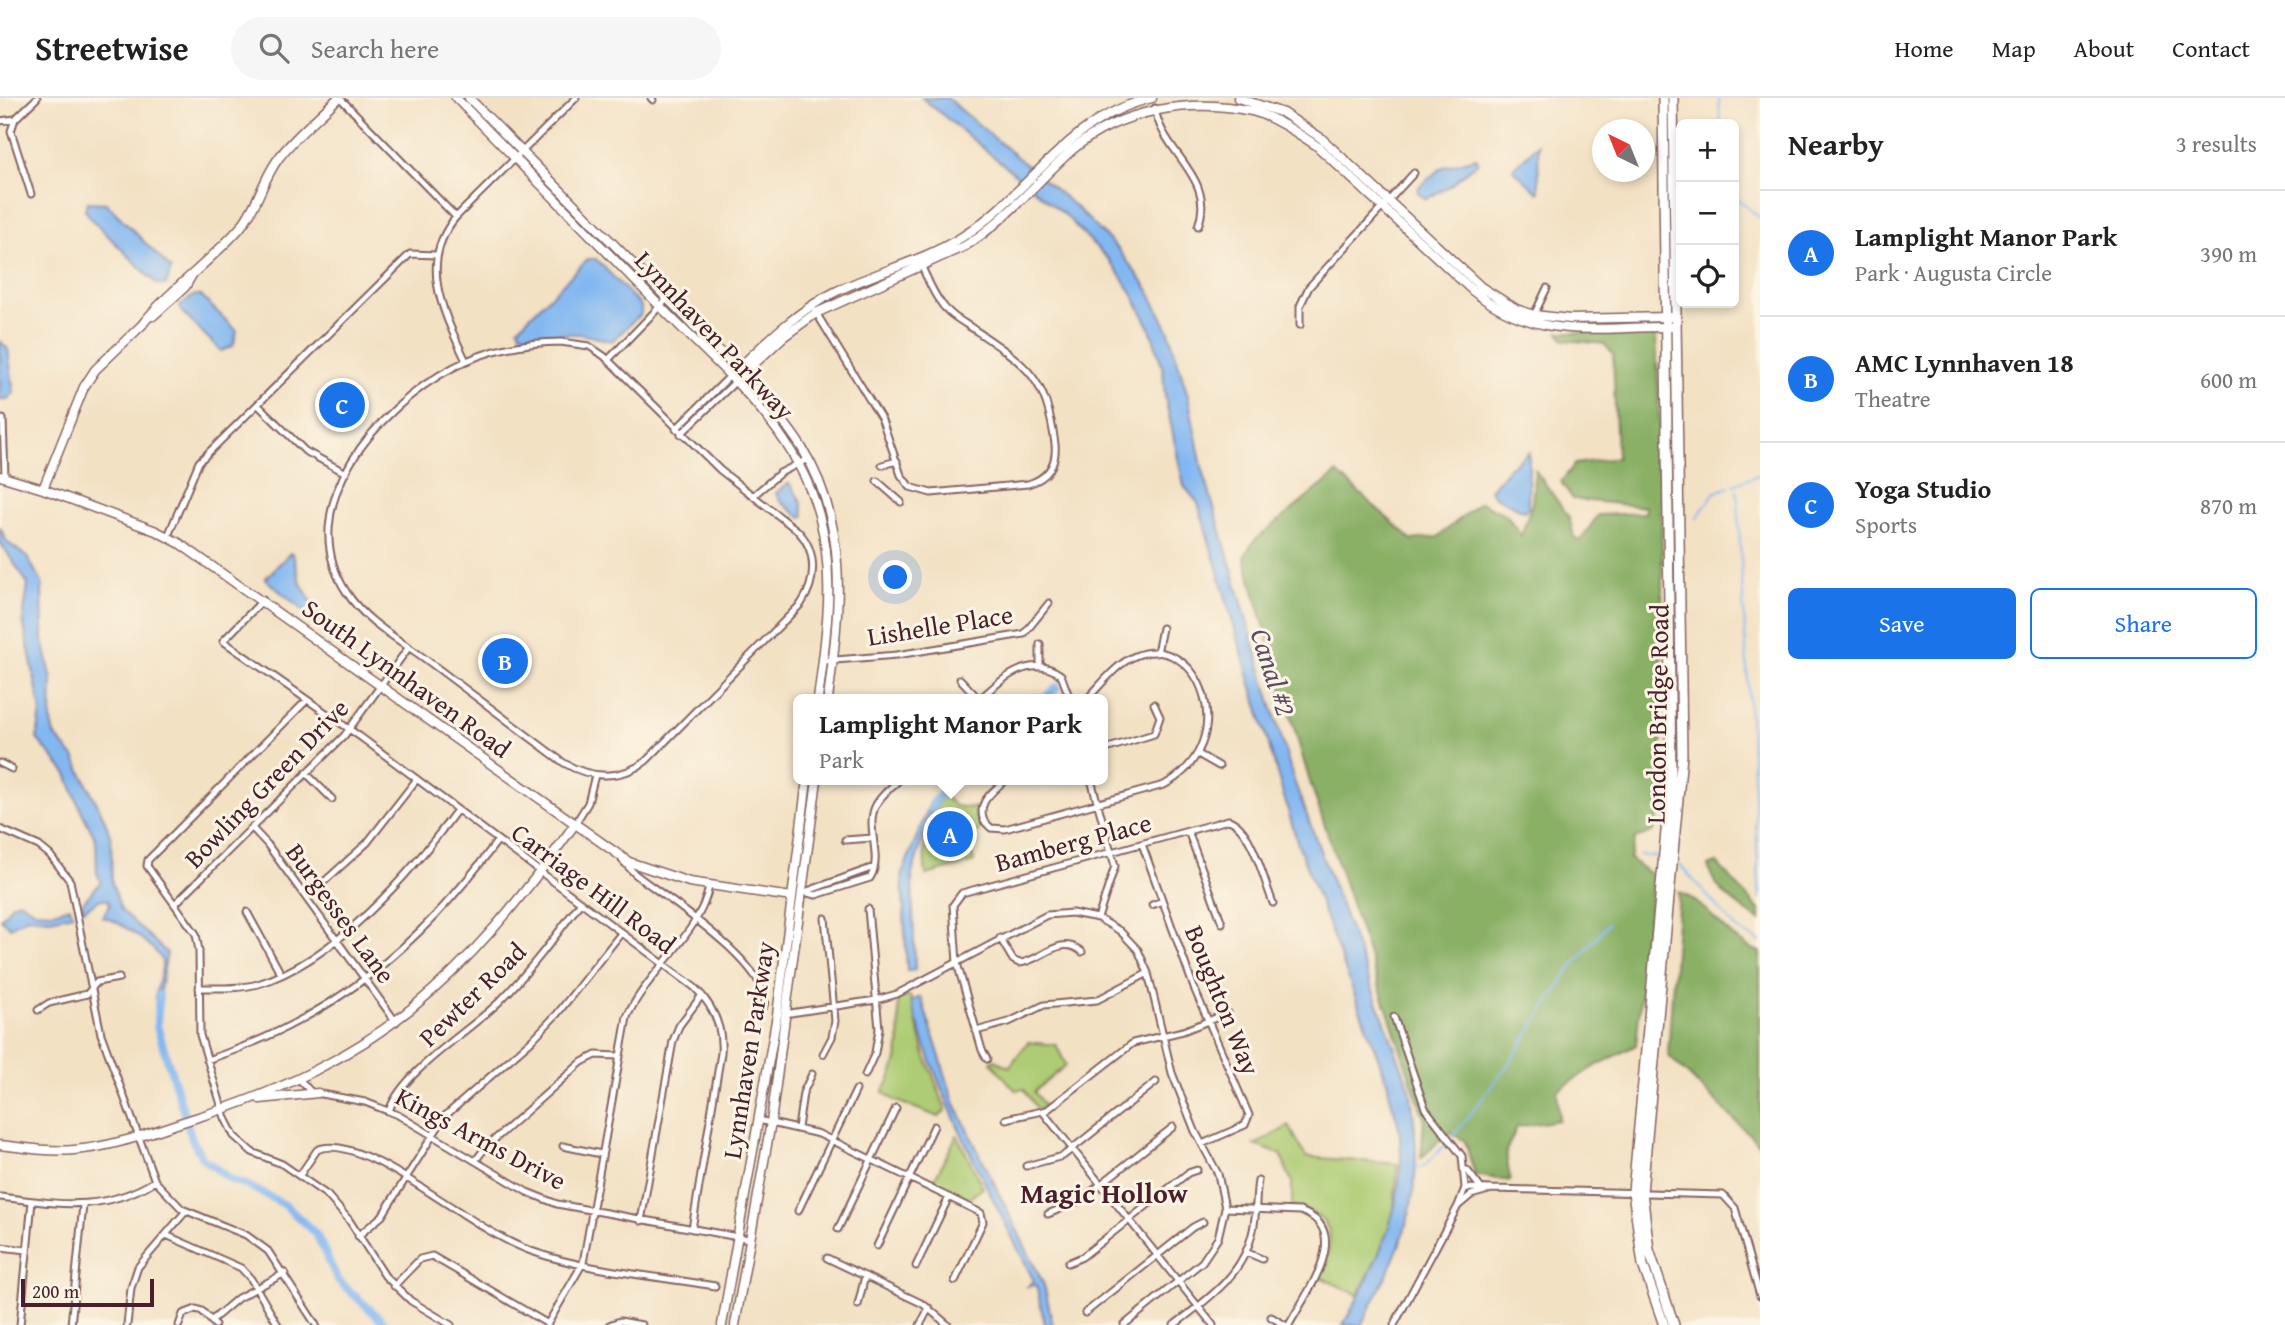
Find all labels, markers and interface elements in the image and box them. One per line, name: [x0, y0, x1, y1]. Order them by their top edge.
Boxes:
search box: [231, 17, 721, 80]
text: Streetwise: [35, 24, 189, 72]
icon: search: [255, 29, 293, 67]
text: Search here: [311, 29, 439, 68]
text: Home: [1895, 31, 1954, 66]
text: Map: [1992, 31, 2036, 66]
text: About: [2074, 31, 2134, 66]
text: Contact: [2172, 31, 2250, 66]
north arrow: [1592, 119, 1655, 182]
map controls: [1676, 119, 1739, 308]
button: +: [1676, 119, 1739, 182]
text: Nearby: [1788, 122, 1884, 166]
text: 3 results: [2176, 127, 2257, 160]
button: −: [1676, 182, 1739, 245]
text: Lamplight Manor Park: [1855, 217, 2117, 256]
text: A: [1804, 237, 1818, 270]
text: 390 m: [2200, 237, 2257, 270]
street label: Lynnhaven Parkway: [626, 241, 804, 429]
button: locate: [1676, 245, 1739, 308]
text: Park · Augusta Circle: [1855, 256, 2052, 289]
text: AMC Lynnhaven 18: [1855, 343, 2074, 382]
text: B: [1804, 363, 1818, 396]
text: 600 m: [2200, 363, 2257, 396]
pin: C: [319, 379, 365, 431]
text: Theatre: [1855, 382, 1931, 415]
text: Yoga Studio: [1855, 469, 1991, 508]
text: C: [1804, 489, 1818, 522]
text: 870 m: [2200, 489, 2257, 522]
text: Sports: [1855, 508, 1917, 541]
your location: [878, 560, 912, 594]
button: Save: [1788, 588, 2016, 659]
button: Share: [2030, 588, 2257, 659]
street label: South Lynnhaven Road: [294, 589, 520, 767]
street label: Lishelle Place: [864, 594, 1016, 656]
street label: London Bridge Road: [1636, 604, 1678, 824]
water label: Canal #2: [1241, 623, 1307, 721]
pin: B: [482, 635, 528, 687]
street label: Bowling Green Drive: [175, 689, 357, 877]
popup: [793, 694, 1108, 785]
text: Lamplight Manor Park: [819, 704, 1082, 743]
text: Park: [819, 743, 864, 776]
street label: Bamberg Place: [990, 802, 1156, 882]
pin: A: [927, 808, 973, 860]
street label: Carriage Hill Road: [503, 813, 685, 963]
street label: Burgesses Lane: [277, 835, 405, 991]
street label: Boughton Way: [1175, 919, 1271, 1081]
street label: Pewter Road: [409, 932, 535, 1056]
street label: Lynnhaven Parkway: [712, 938, 784, 1162]
street label: Kings Arms Drive: [389, 1077, 573, 1199]
district label: Magic Hollow: [1020, 1172, 1188, 1213]
scale bar: [21, 1276, 154, 1308]
text: 200 m: [32, 1277, 79, 1305]

